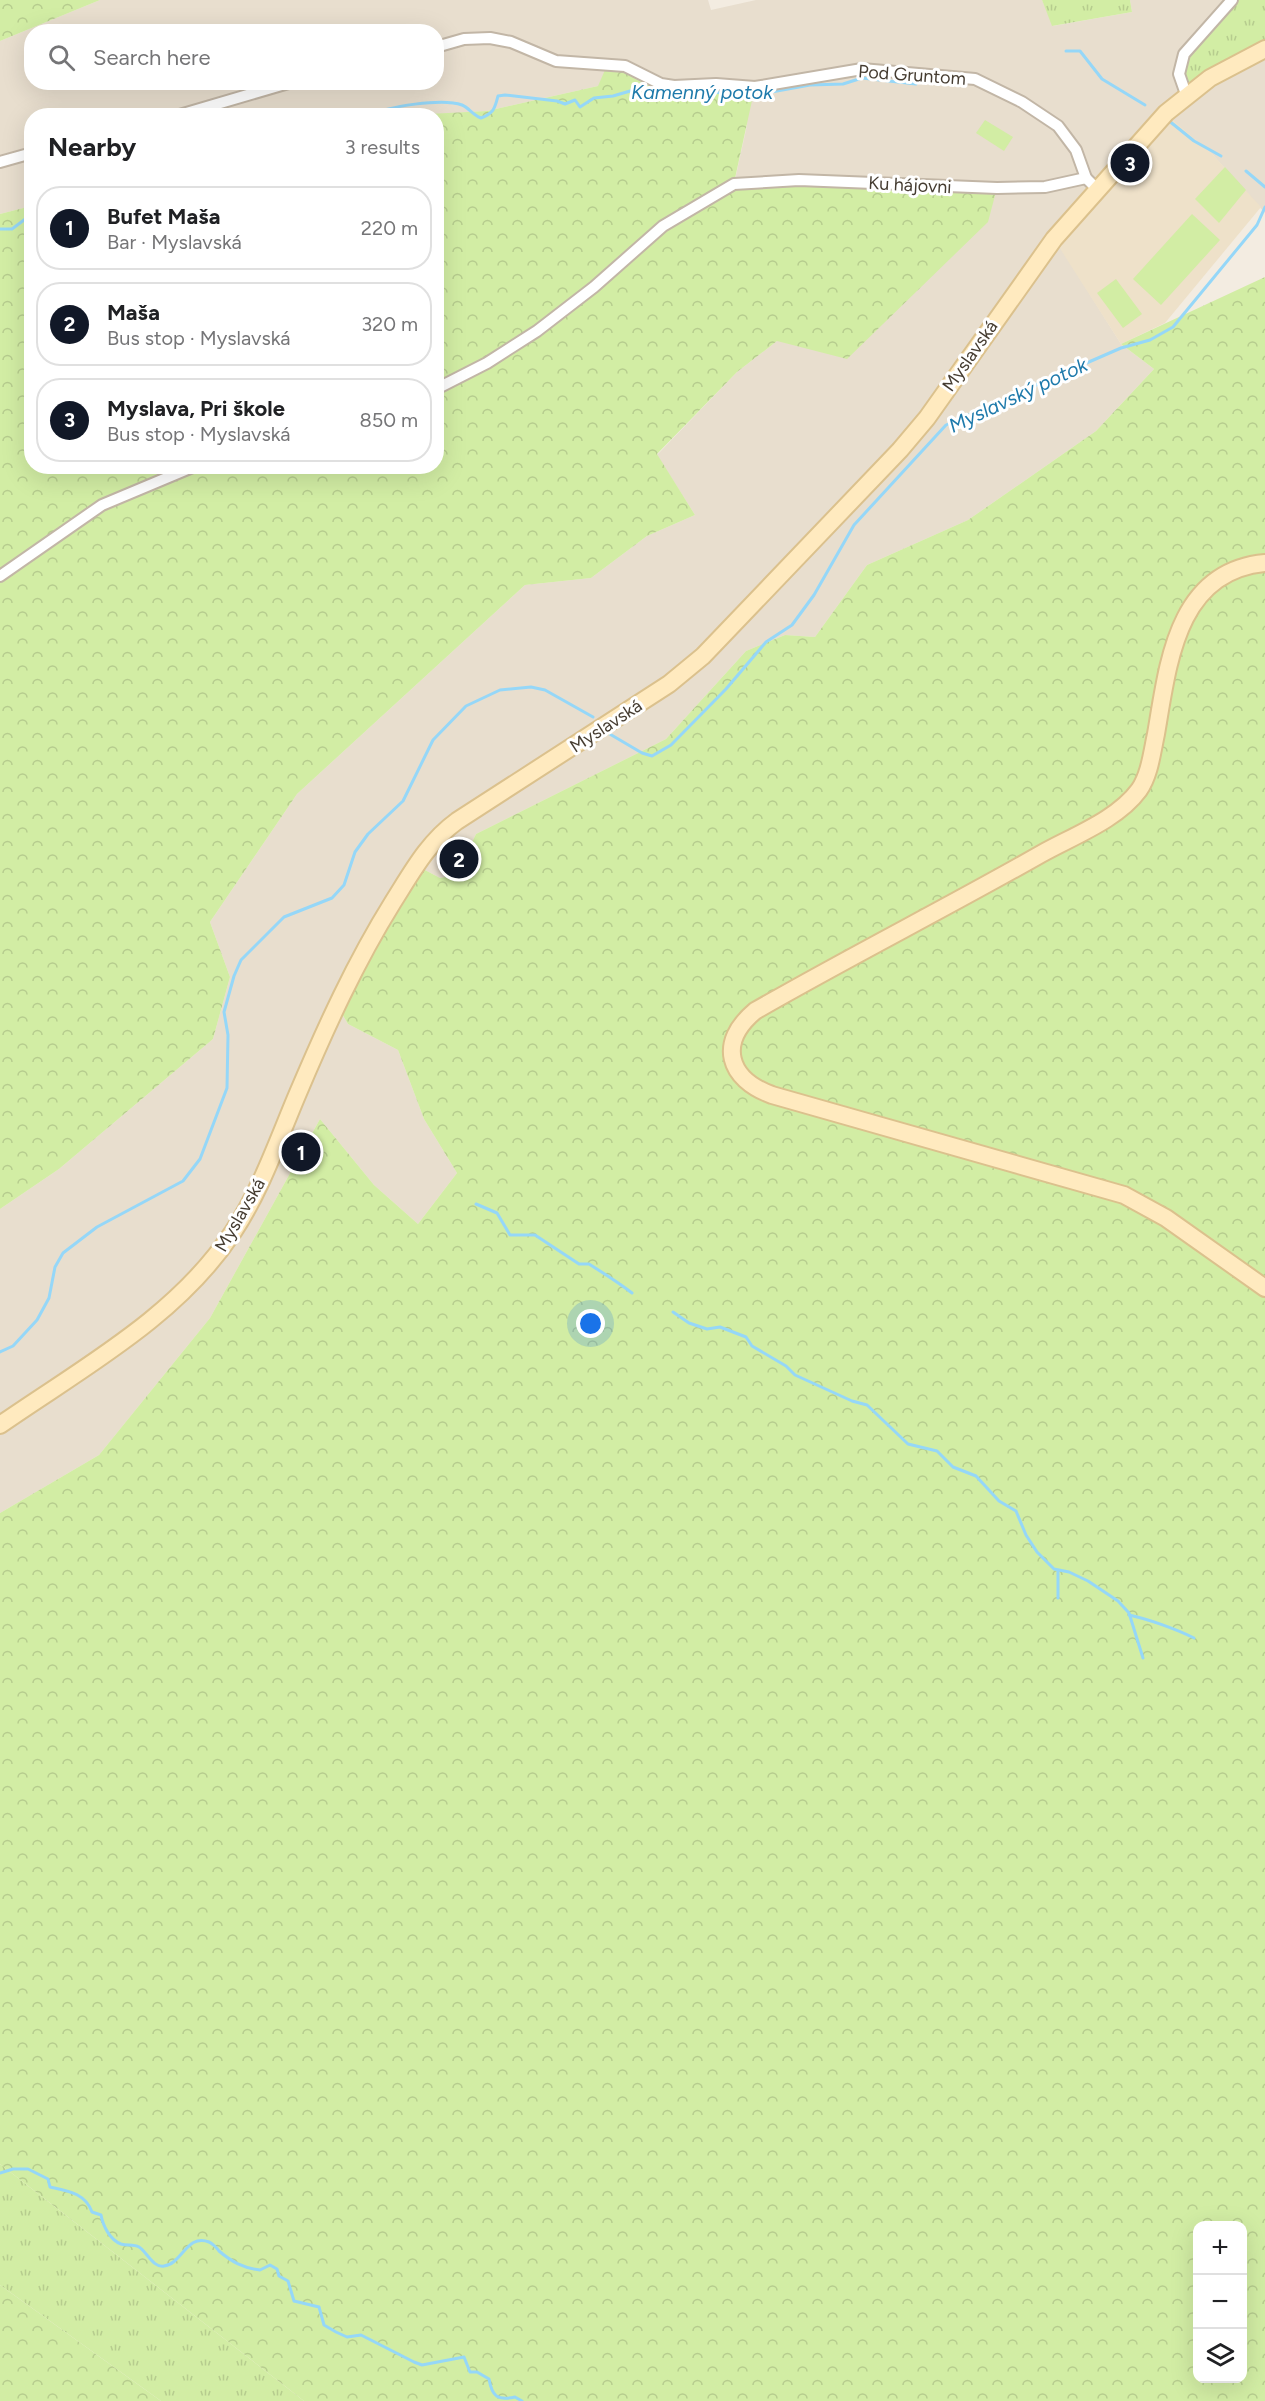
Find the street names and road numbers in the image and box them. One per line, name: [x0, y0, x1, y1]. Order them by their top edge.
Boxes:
street label: Pod Gruntom: [857, 60, 967, 90]
street label: Ku hájovni: [868, 172, 952, 198]
street label: Myslavská: [938, 316, 1002, 396]
street label: Myslavská: [566, 695, 646, 757]
street label: Myslavská: [210, 1174, 270, 1256]

